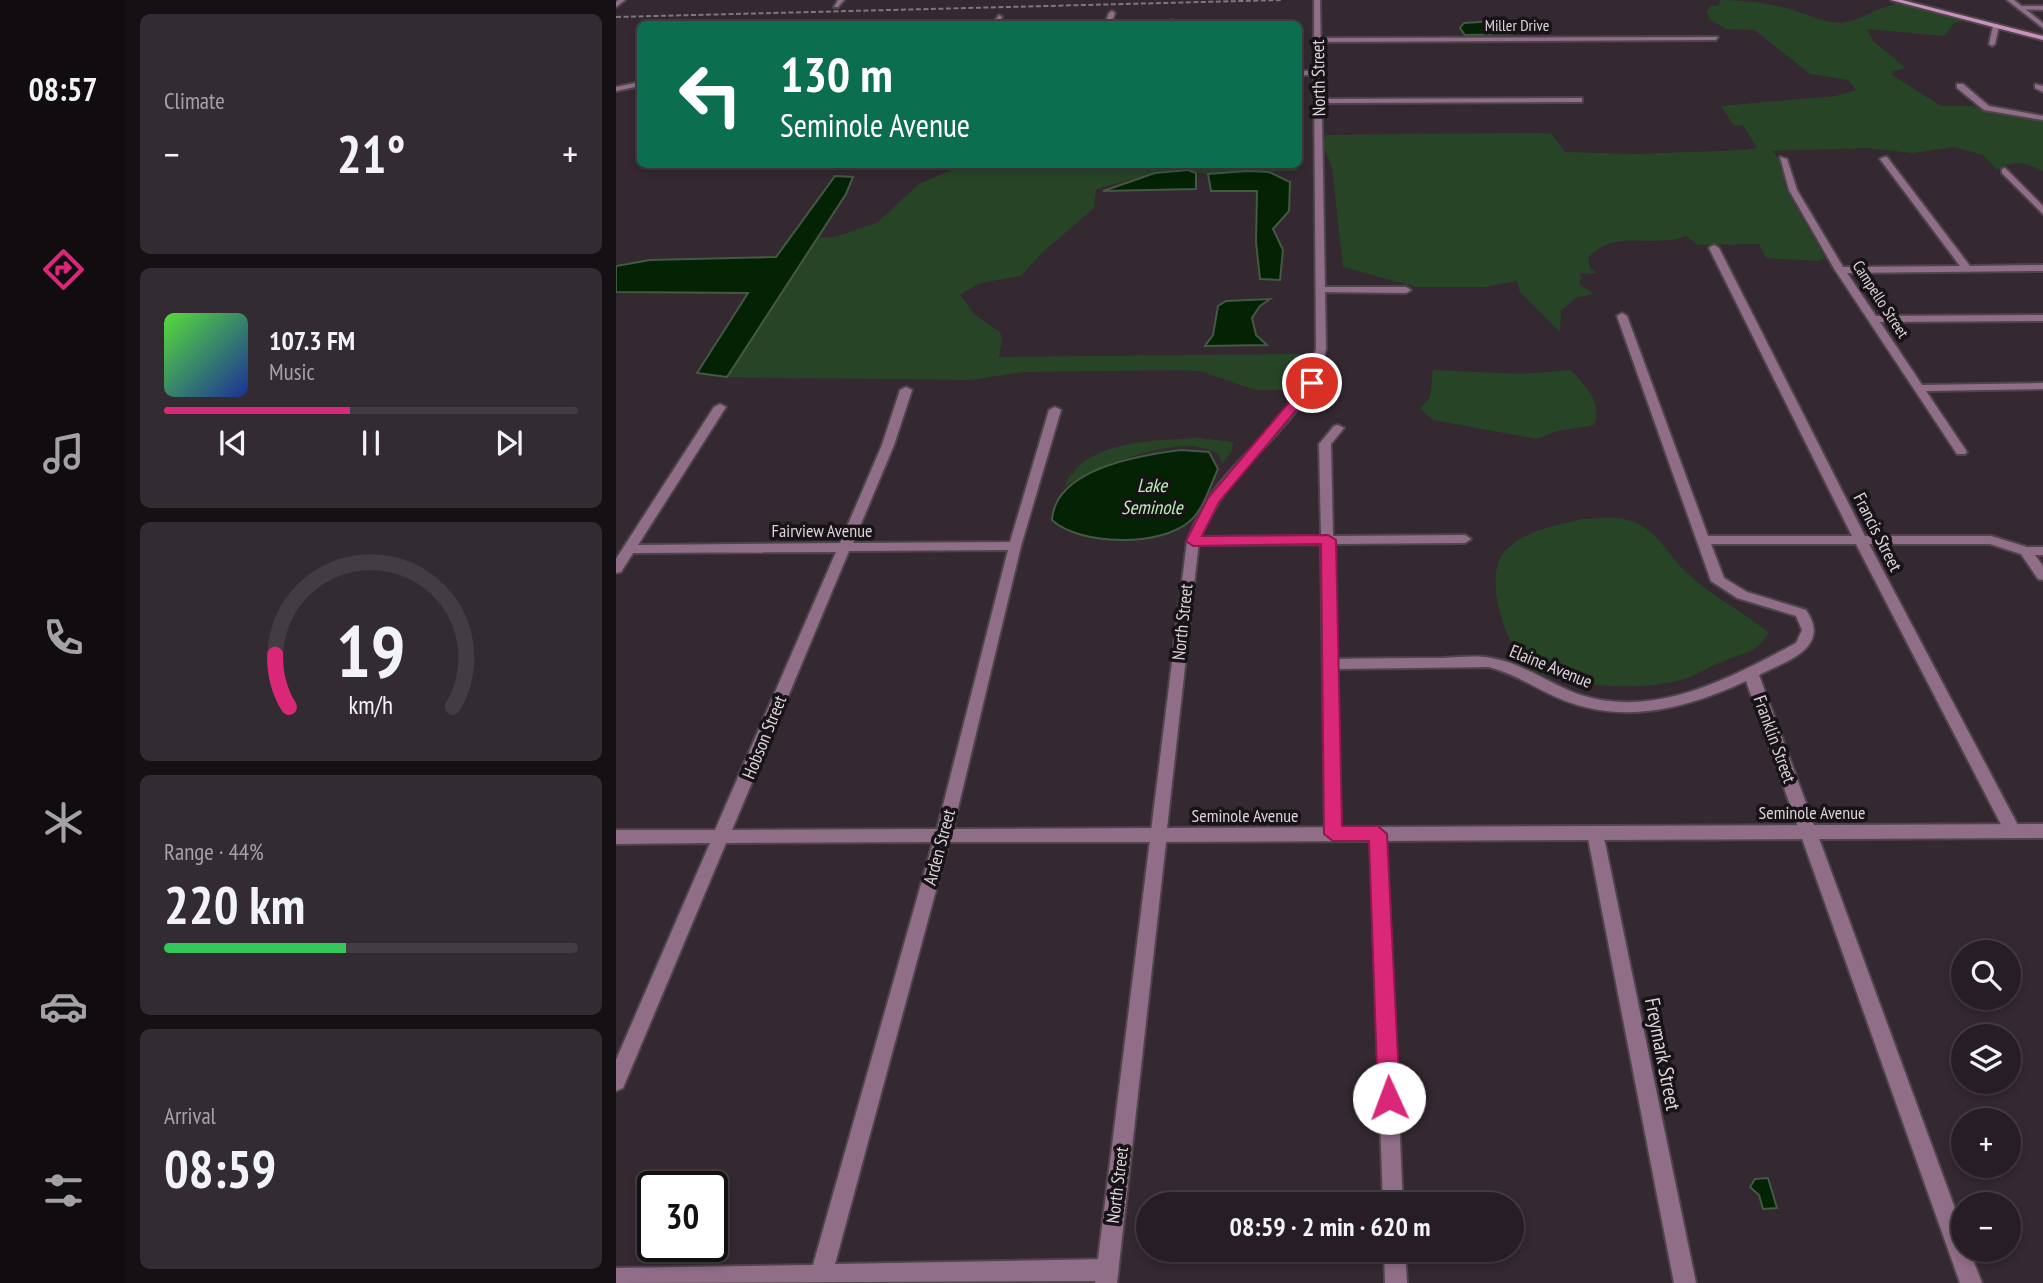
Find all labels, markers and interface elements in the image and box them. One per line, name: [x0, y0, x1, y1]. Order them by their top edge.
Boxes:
street label: Miller Drive: [1485, 15, 1549, 35]
street label: North Street: [1306, 39, 1330, 117]
text: 130 m: [780, 42, 893, 106]
icon: left: [665, 49, 756, 140]
text: 08:57: [28, 68, 98, 110]
text: Climate: [164, 86, 225, 115]
text: Seminole Avenue: [780, 104, 970, 146]
text: 21°: [337, 120, 405, 187]
text: −: [164, 129, 180, 178]
text: +: [562, 129, 578, 178]
icon: directions: [39, 245, 88, 294]
street label: Campello Street: [1849, 256, 1914, 342]
text: 107.3 FM: [269, 324, 355, 357]
pin: [1282, 353, 1342, 413]
text: Music: [269, 357, 315, 386]
icon: arrive: [1293, 364, 1331, 402]
icon: previous: [214, 424, 252, 462]
icon: pause: [352, 424, 390, 462]
icon: next: [490, 424, 528, 462]
icon: music: [39, 429, 88, 478]
water label: Lake Seminole: [1121, 473, 1184, 519]
street label: Francis Street: [1848, 489, 1908, 575]
street label: Fairview Avenue: [772, 519, 872, 542]
street label: North Street: [1167, 583, 1197, 661]
text: 19: [336, 604, 406, 698]
icon: phone: [39, 613, 88, 662]
street label: Elaine Avenue: [1506, 639, 1596, 693]
text: km/h: [349, 689, 393, 721]
street label: Hobson Street: [737, 692, 791, 782]
street label: Franklin Street: [1749, 692, 1801, 786]
icon: climate: [39, 798, 88, 847]
street label: Seminole Avenue: [1759, 801, 1865, 824]
street label: Seminole Avenue: [1192, 804, 1298, 827]
street label: Arden Street: [918, 806, 960, 887]
text: Range · 44%: [164, 837, 264, 866]
text: 220 km: [164, 871, 305, 938]
map controls: [1951, 940, 2021, 1262]
button: search: [1951, 940, 2021, 1010]
icon: car: [39, 982, 88, 1031]
street label: Freymark Street: [1639, 995, 1687, 1113]
button: layers: [1951, 1024, 2021, 1094]
position arrow: [1352, 1061, 1426, 1135]
text: Arrival: [164, 1101, 216, 1130]
button: +: [1951, 1108, 2021, 1178]
text: 08:59: [164, 1135, 276, 1202]
street label: North Street: [1101, 1145, 1133, 1225]
icon: filters: [39, 1166, 88, 1215]
speed limit sign: 30: [637, 1171, 728, 1262]
button: −: [1951, 1192, 2021, 1262]
text: 08:59 · 2 min · 620 m: [1230, 1210, 1430, 1243]

